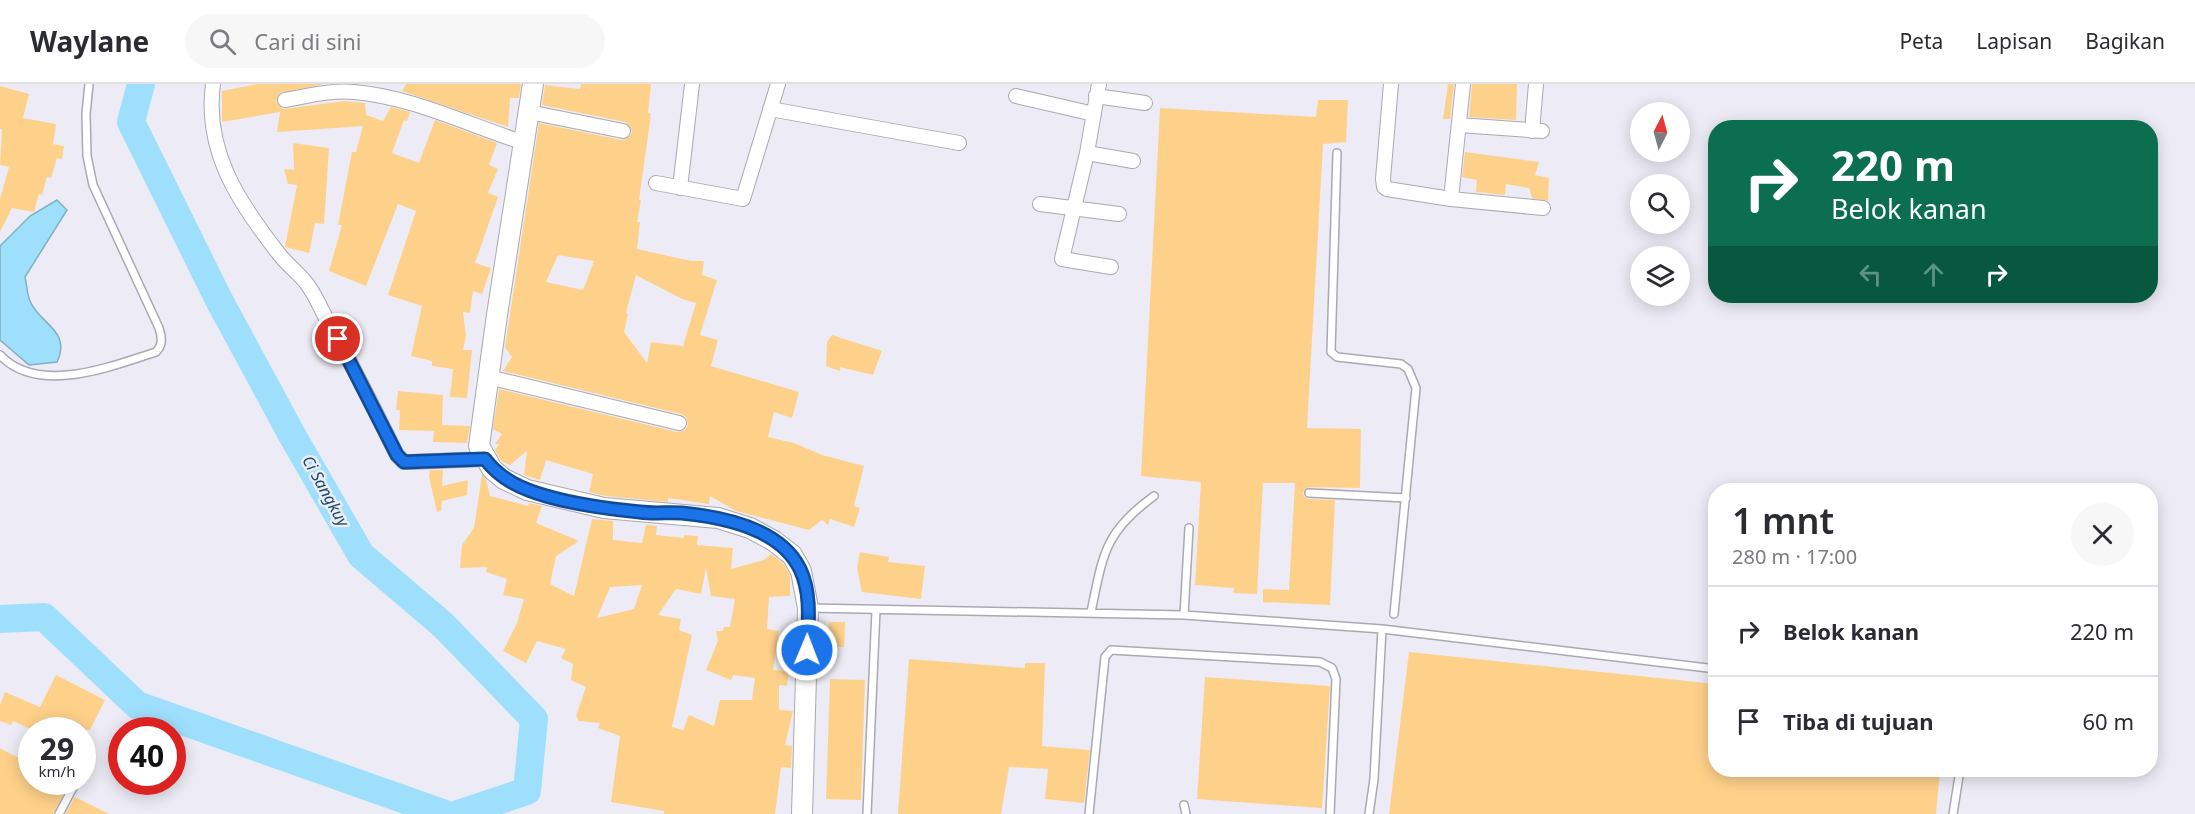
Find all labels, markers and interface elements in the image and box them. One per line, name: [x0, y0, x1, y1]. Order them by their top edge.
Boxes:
search box: [185, 14, 605, 68]
text: Waylane: [30, 22, 149, 60]
icon: search: [206, 25, 239, 58]
text: Cari di sini: [254, 26, 361, 56]
text: Peta: [1899, 27, 1943, 55]
text: Lapisan: [1976, 27, 2052, 55]
text: Bagikan: [2085, 27, 2165, 55]
north arrow: [1630, 102, 1690, 162]
map controls: [1630, 102, 1690, 306]
text: 220 m: [1831, 136, 1955, 193]
icon: right: [1732, 144, 1810, 222]
button: search: [1630, 174, 1690, 234]
text: Belok kanan: [1831, 190, 1987, 227]
button: layers: [1630, 246, 1690, 306]
icon: left: [1854, 258, 1887, 291]
icon: ahead: [1917, 258, 1950, 291]
icon: right: [1980, 258, 2013, 291]
pin: [312, 313, 363, 364]
icon: arrive: [321, 322, 354, 355]
water label: Ci Sangkuy: [297, 452, 355, 532]
text: 1 mnt: [1732, 496, 1834, 545]
button: close: [2071, 503, 2134, 566]
text: 280 m · 17:00: [1732, 543, 1857, 570]
icon: right: [1732, 615, 1765, 648]
text: Belok kanan: [1783, 616, 1919, 646]
text: 220 m: [2070, 616, 2134, 646]
position arrow: [775, 618, 839, 682]
icon: arrive: [1732, 705, 1765, 738]
text: Tiba di tujuan: [1783, 706, 1933, 736]
text: 60 m: [2083, 706, 2134, 736]
speed limit sign: 40: [108, 717, 186, 795]
text: 29: [40, 728, 74, 769]
text: km/h: [39, 761, 75, 781]

